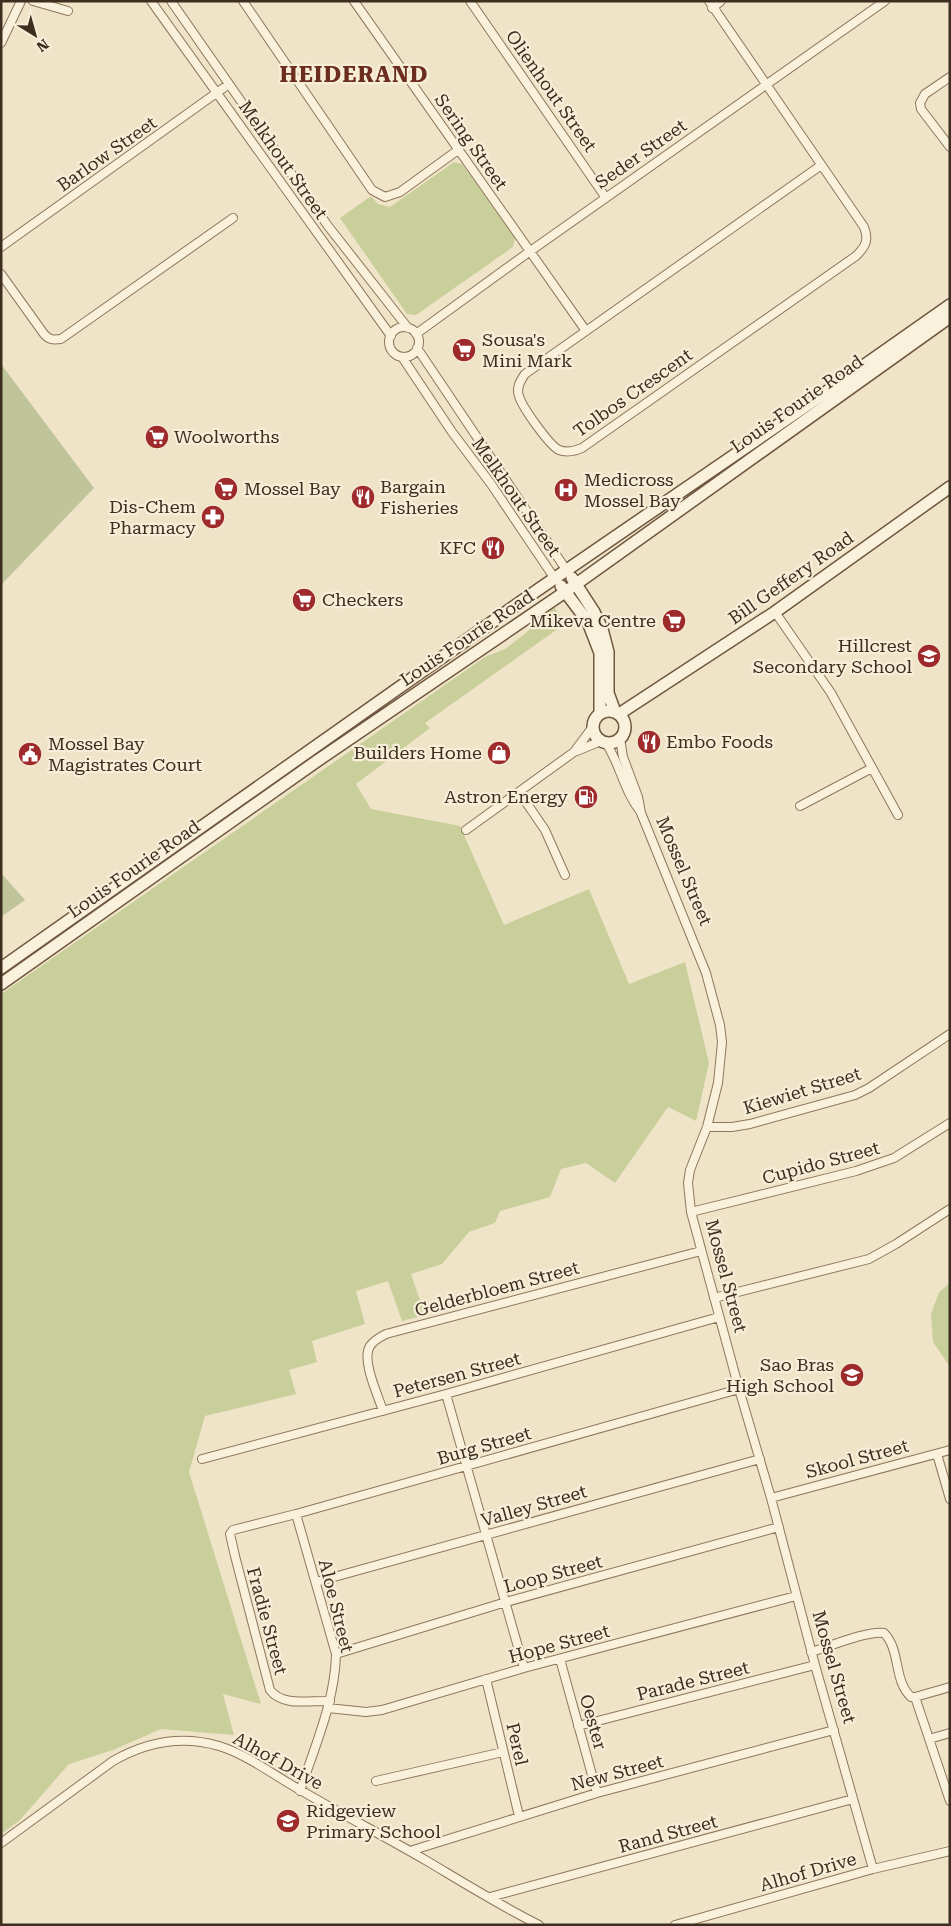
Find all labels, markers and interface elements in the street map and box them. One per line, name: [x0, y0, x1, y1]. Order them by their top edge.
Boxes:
north arrow: [10, 10, 60, 60]
street label: Olienhout Street: [502, 26, 601, 156]
text: N: [34, 36, 52, 55]
district label: HEIDERAND: [279, 62, 429, 87]
street label: Sering Street: [431, 90, 512, 194]
street label: Melkhout Street: [235, 96, 332, 223]
street label: Barlow Street: [53, 111, 161, 196]
street label: Seder Street: [591, 114, 691, 193]
place label: Sousa's Mini Mark: [482, 329, 572, 371]
supermarket icon: Sousa's Mini Mark: [451, 337, 477, 363]
street label: Tolbos Crescent: [569, 344, 696, 441]
street label: Louis Fourie Road: [727, 350, 867, 457]
supermarket icon: Woolworths: [144, 424, 170, 450]
place label: Woolworths: [174, 426, 279, 447]
street label: Melkhout Street: [468, 433, 565, 560]
place label: Medicross Mossel Bay: [584, 469, 681, 511]
supermarket icon: Mossel Bay: [213, 476, 239, 502]
place label: Bargain Fisheries: [380, 476, 458, 518]
hospital icon: Medicross Mossel Bay: [553, 477, 579, 503]
place label: Mossel Bay: [244, 478, 341, 499]
restaurant icon: Bargain Fisheries: [350, 484, 376, 510]
place label: Dis-Chem Pharmacy: [109, 496, 196, 538]
pharmacy icon: Dis-Chem Pharmacy: [200, 504, 226, 530]
street label: Bill Geffery Road: [724, 526, 858, 629]
restaurant icon: KFC: [480, 535, 506, 561]
place label: KFC: [439, 537, 476, 558]
street label: Louis Fourie Road: [396, 585, 538, 690]
supermarket icon: Checkers: [291, 587, 317, 613]
place label: Checkers: [322, 589, 403, 610]
supermarket icon: Mikeva Centre: [661, 608, 687, 634]
place label: Mikeva Centre: [530, 610, 656, 631]
place label: Hillcrest Secondary School: [753, 635, 912, 677]
school or university icon: Hillcrest Secondary School: [916, 643, 942, 669]
restaurant icon: Embo Foods: [636, 729, 662, 755]
place label: Embo Foods: [666, 731, 773, 752]
place label: Mossel Bay Magistrates Court: [48, 733, 202, 775]
shop icon: Builders Home: [486, 740, 512, 766]
public building icon: Mossel Bay Magistrates Court: [17, 741, 43, 767]
place label: Builders Home: [354, 742, 482, 763]
fuel station icon: Astron Energy: [573, 784, 599, 810]
place label: Astron Energy: [444, 786, 568, 807]
street label: Mossel Street: [652, 813, 717, 929]
street label: Louis Fourie Road: [64, 815, 204, 922]
street label: Kiewiet Street: [740, 1063, 864, 1118]
street label: Cupido Street: [760, 1137, 882, 1188]
street label: Mossel Street: [701, 1217, 752, 1335]
street label: Gelderbloem Street: [412, 1256, 582, 1321]
street label: Petersen Street: [391, 1347, 523, 1402]
place label: Sao Bras High School: [726, 1354, 834, 1396]
school or university icon: Sao Bras High School: [839, 1362, 865, 1388]
street label: Burg Street: [435, 1422, 533, 1469]
street label: Skool Street: [803, 1435, 911, 1482]
street label: Valley Street: [479, 1480, 589, 1531]
street label: Loop Street: [501, 1550, 605, 1597]
street label: Aloe Street: [315, 1557, 358, 1655]
street label: Fradie Street: [243, 1565, 292, 1677]
street label: Mossel Street: [808, 1608, 861, 1726]
street label: Hope Street: [506, 1620, 612, 1667]
street label: Parade Street: [634, 1656, 752, 1705]
street label: Oester: [576, 1692, 611, 1752]
street label: Perel: [502, 1720, 533, 1768]
street label: Alhof Drive: [230, 1727, 327, 1794]
street label: New Street: [568, 1750, 666, 1795]
place label: Ridgeview Primary School: [306, 1800, 441, 1842]
school or university icon: Ridgeview Primary School: [275, 1808, 301, 1834]
street label: Rand Street: [616, 1810, 720, 1857]
street label: Alhof Drive: [757, 1848, 859, 1895]

